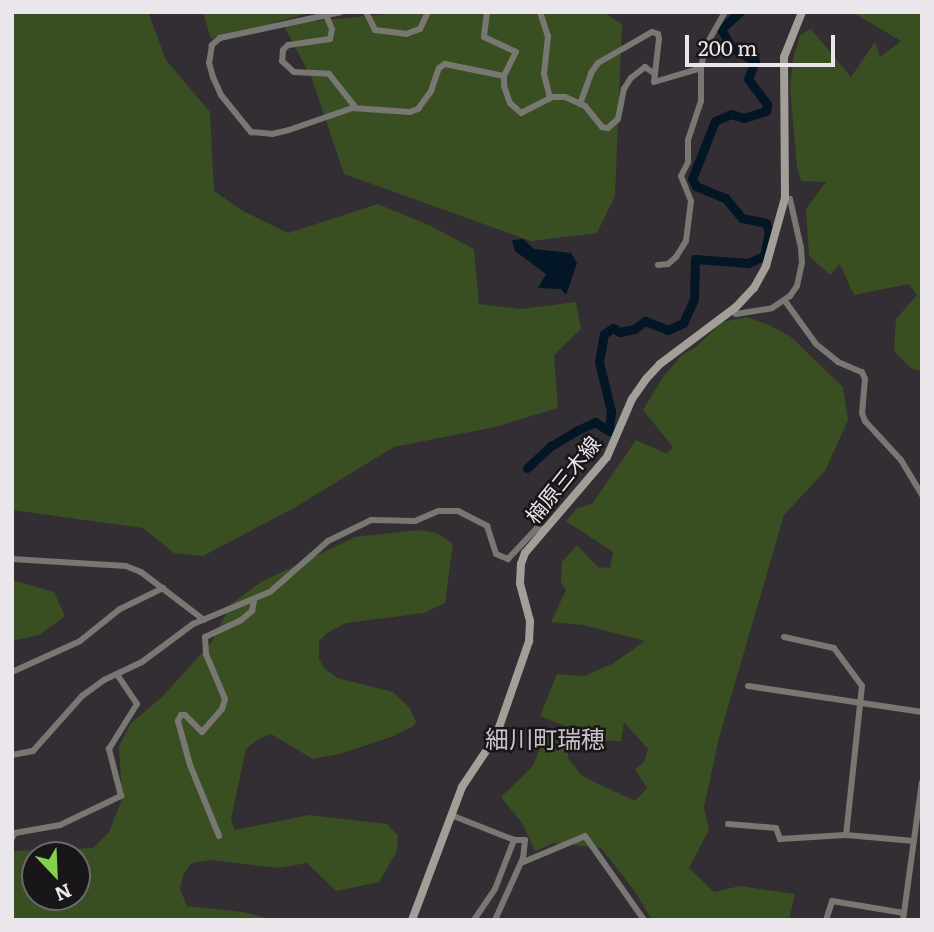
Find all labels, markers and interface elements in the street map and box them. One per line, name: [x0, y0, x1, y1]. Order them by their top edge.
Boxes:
scale bar: [689, 21, 839, 65]
text: 200 m: [698, 31, 758, 62]
street label: 楠原三木線: [519, 430, 605, 528]
district label: 細川町瑞穂: [485, 724, 605, 752]
north arrow: [21, 841, 91, 911]
text: N: [51, 877, 76, 909]

